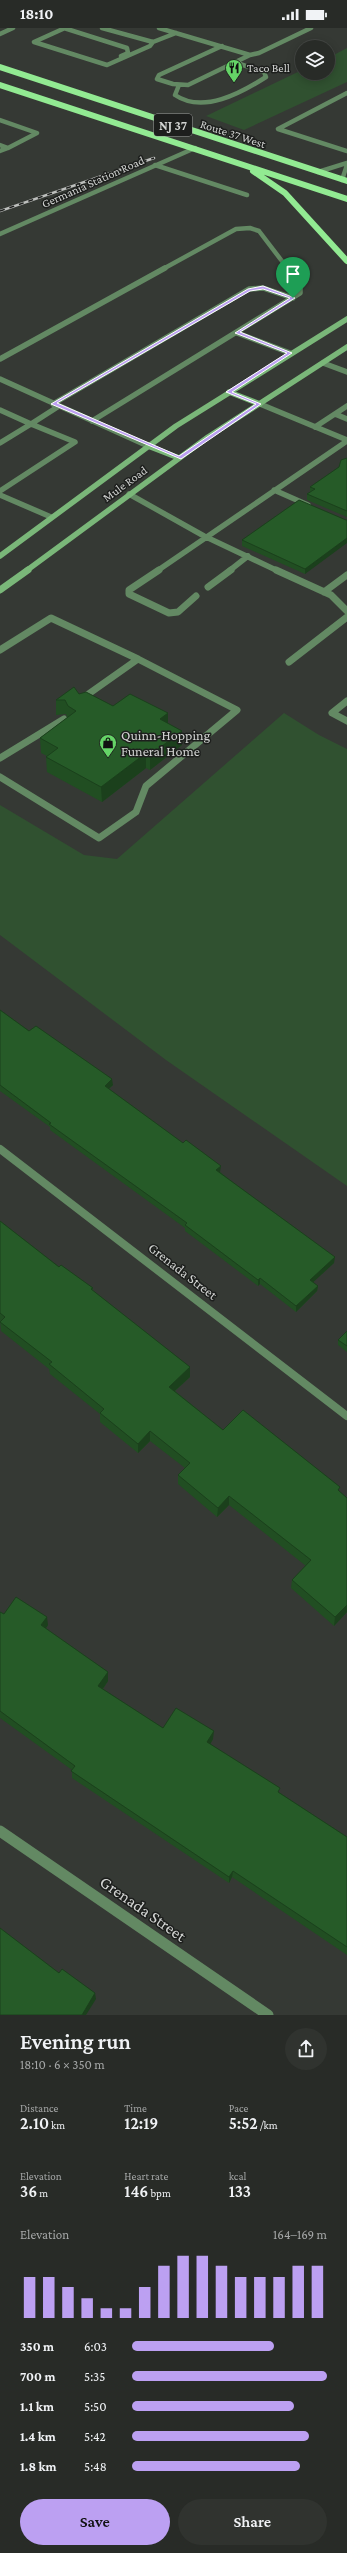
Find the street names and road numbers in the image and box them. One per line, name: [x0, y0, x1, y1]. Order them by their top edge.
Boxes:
road number: NJ 37: [154, 114, 192, 136]
street label: Route 37 West: [198, 117, 269, 151]
street label: Germania Station Road: [39, 153, 147, 211]
street label: Mule Road: [100, 463, 150, 505]
street label: Grenada Street: [145, 1239, 221, 1303]
street label: Grenada Street: [96, 1872, 190, 1946]

